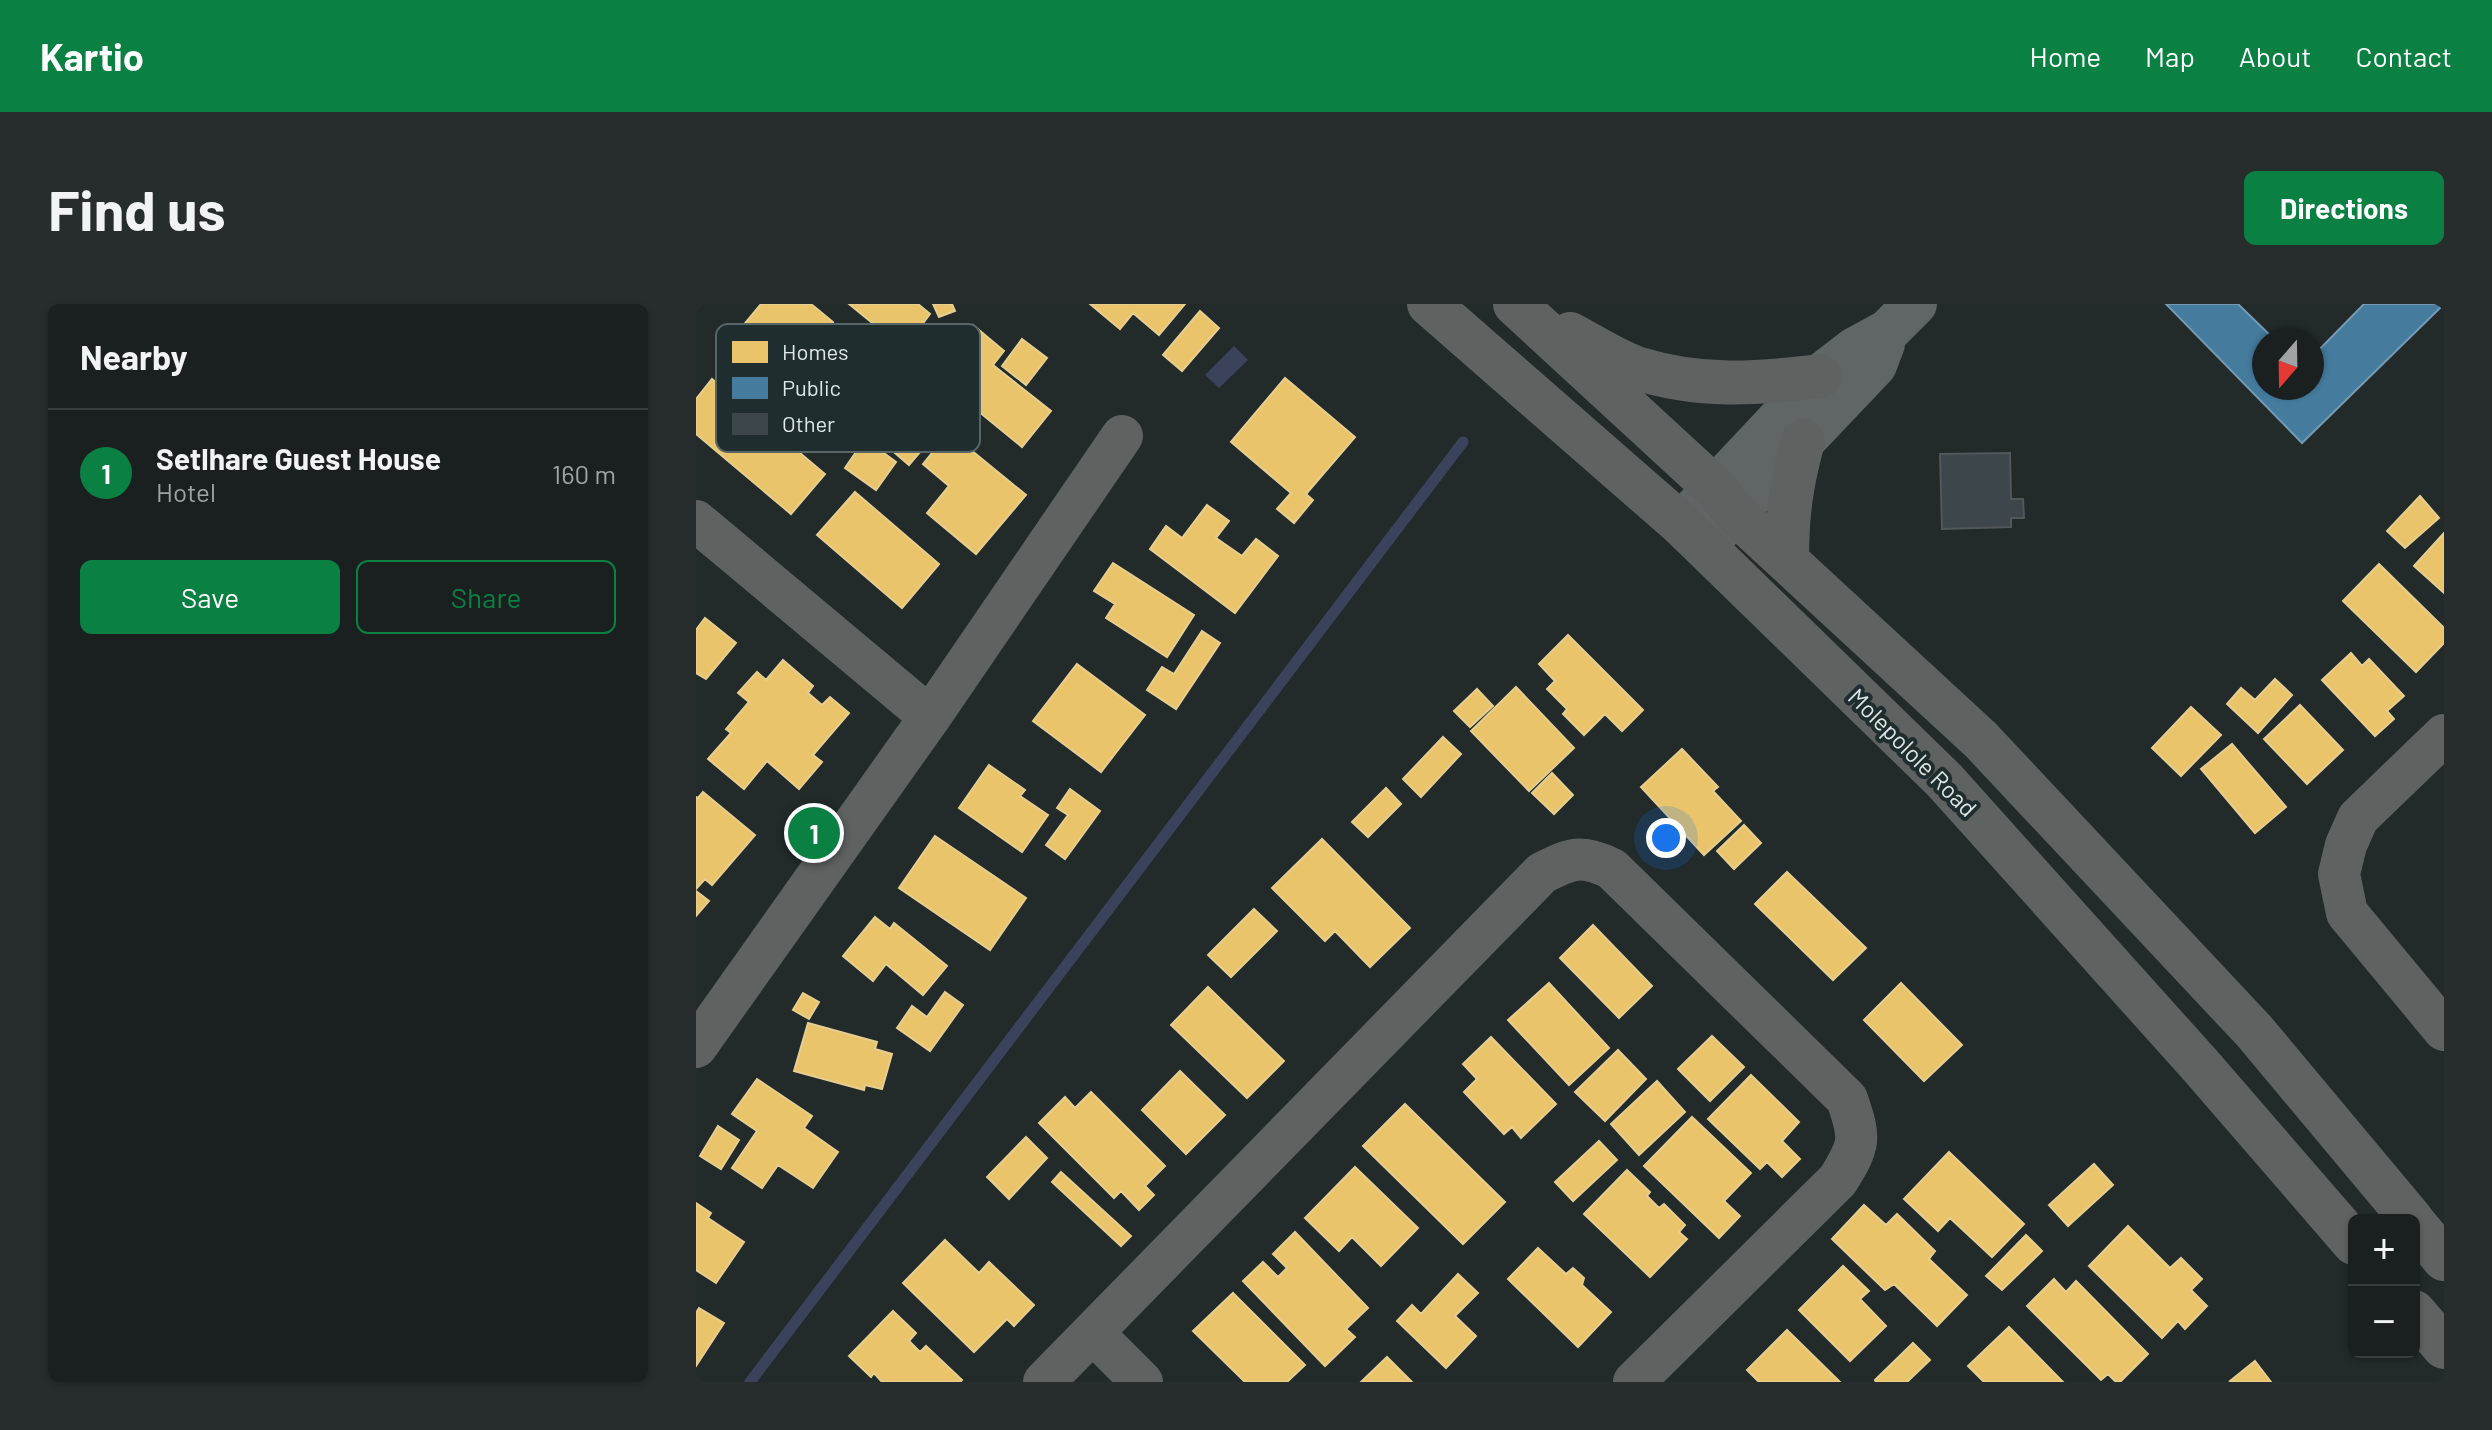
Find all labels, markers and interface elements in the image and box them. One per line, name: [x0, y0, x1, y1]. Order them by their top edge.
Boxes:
text: Kartio: [40, 33, 144, 79]
text: Home: [2030, 39, 2101, 73]
text: Map: [2145, 39, 2195, 73]
text: About: [2239, 39, 2311, 73]
text: Contact: [2355, 39, 2452, 73]
button: Directions: [2244, 171, 2444, 245]
text: Find us: [48, 175, 226, 242]
legend: [716, 324, 980, 452]
north arrow: [2252, 328, 2324, 400]
text: Nearby: [80, 336, 188, 377]
text: Homes: [782, 338, 849, 364]
text: Public: [782, 374, 841, 400]
text: Other: [782, 410, 835, 436]
text: Setlhare Guest House: [156, 440, 441, 476]
text: 1: [101, 458, 111, 489]
text: 160 m: [552, 458, 616, 489]
text: Hotel: [156, 476, 216, 507]
button: Save: [80, 560, 340, 634]
button: Share: [356, 560, 616, 634]
street label: Molepolole Road: [1843, 682, 1983, 822]
pin: 1: [788, 803, 840, 863]
your location: [1646, 818, 1686, 858]
map controls: [2348, 1214, 2420, 1358]
button: +: [2348, 1214, 2420, 1286]
button: −: [2348, 1286, 2420, 1358]

